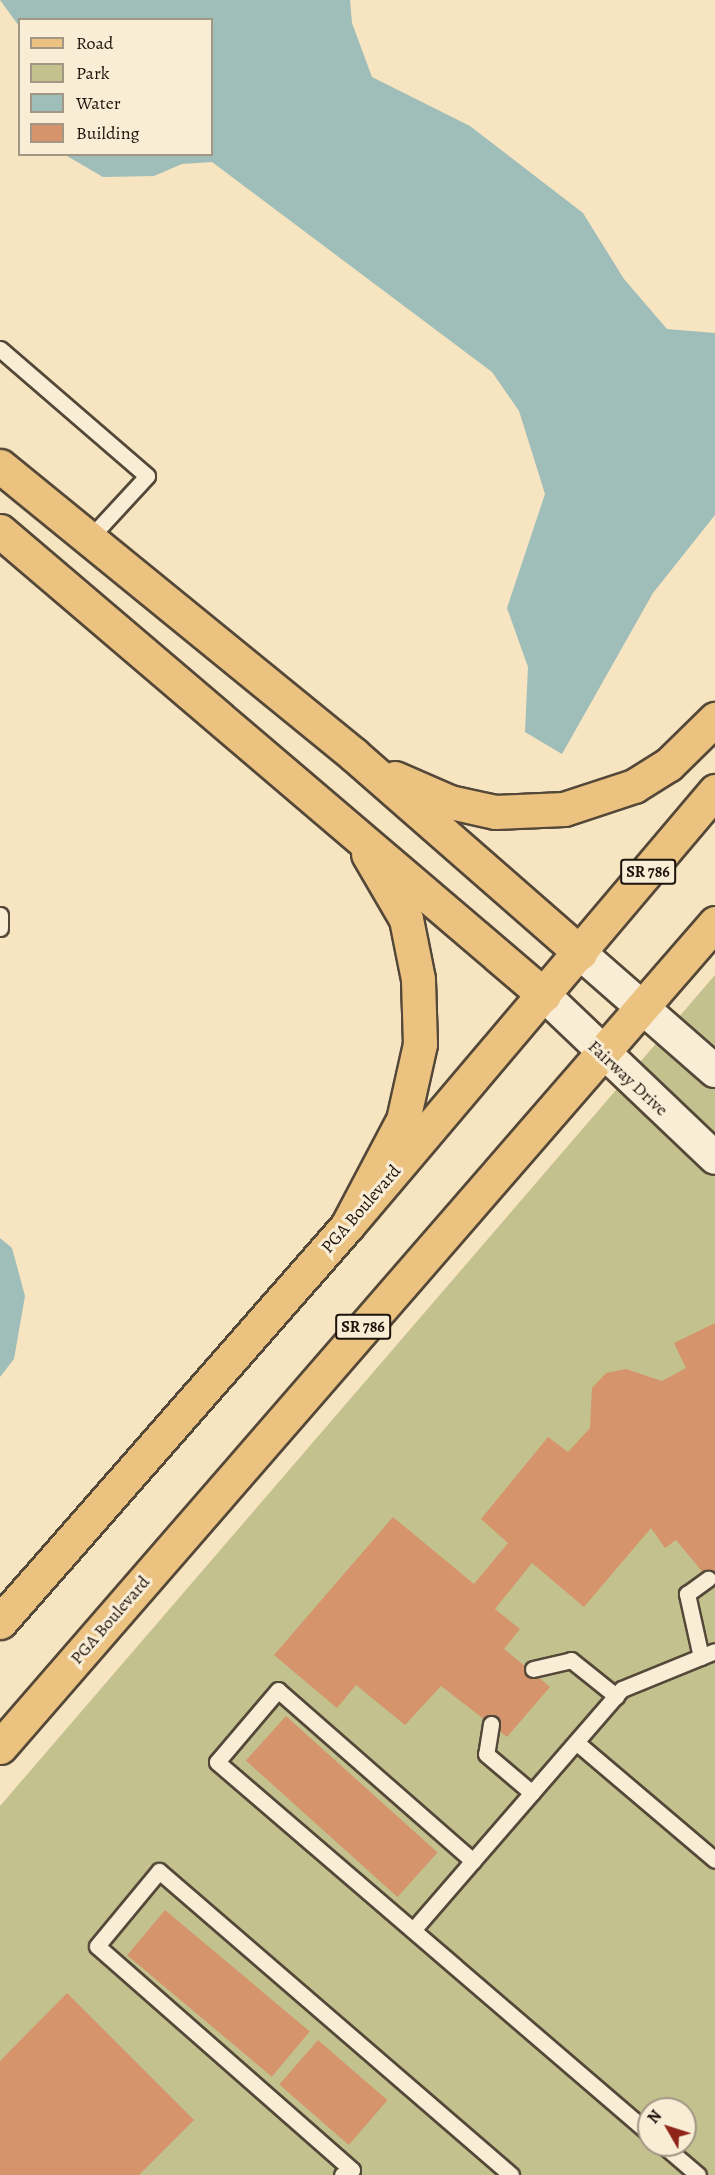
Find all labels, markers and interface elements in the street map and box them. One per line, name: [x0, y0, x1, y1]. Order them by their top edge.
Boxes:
legend: [18, 18, 213, 156]
text: Road: [76, 31, 113, 55]
text: Park: [76, 61, 110, 85]
text: Water: [76, 91, 121, 115]
text: Building: [76, 121, 140, 145]
road number: SR 786: [620, 859, 676, 885]
street label: Fairway Drive: [584, 1035, 672, 1121]
street label: PGA Boulevard: [317, 1160, 405, 1258]
road number: SR 786: [334, 1314, 392, 1340]
street label: PGA Boulevard: [66, 1571, 154, 1669]
north arrow: [637, 2097, 697, 2157]
text: N: [642, 2105, 667, 2128]

